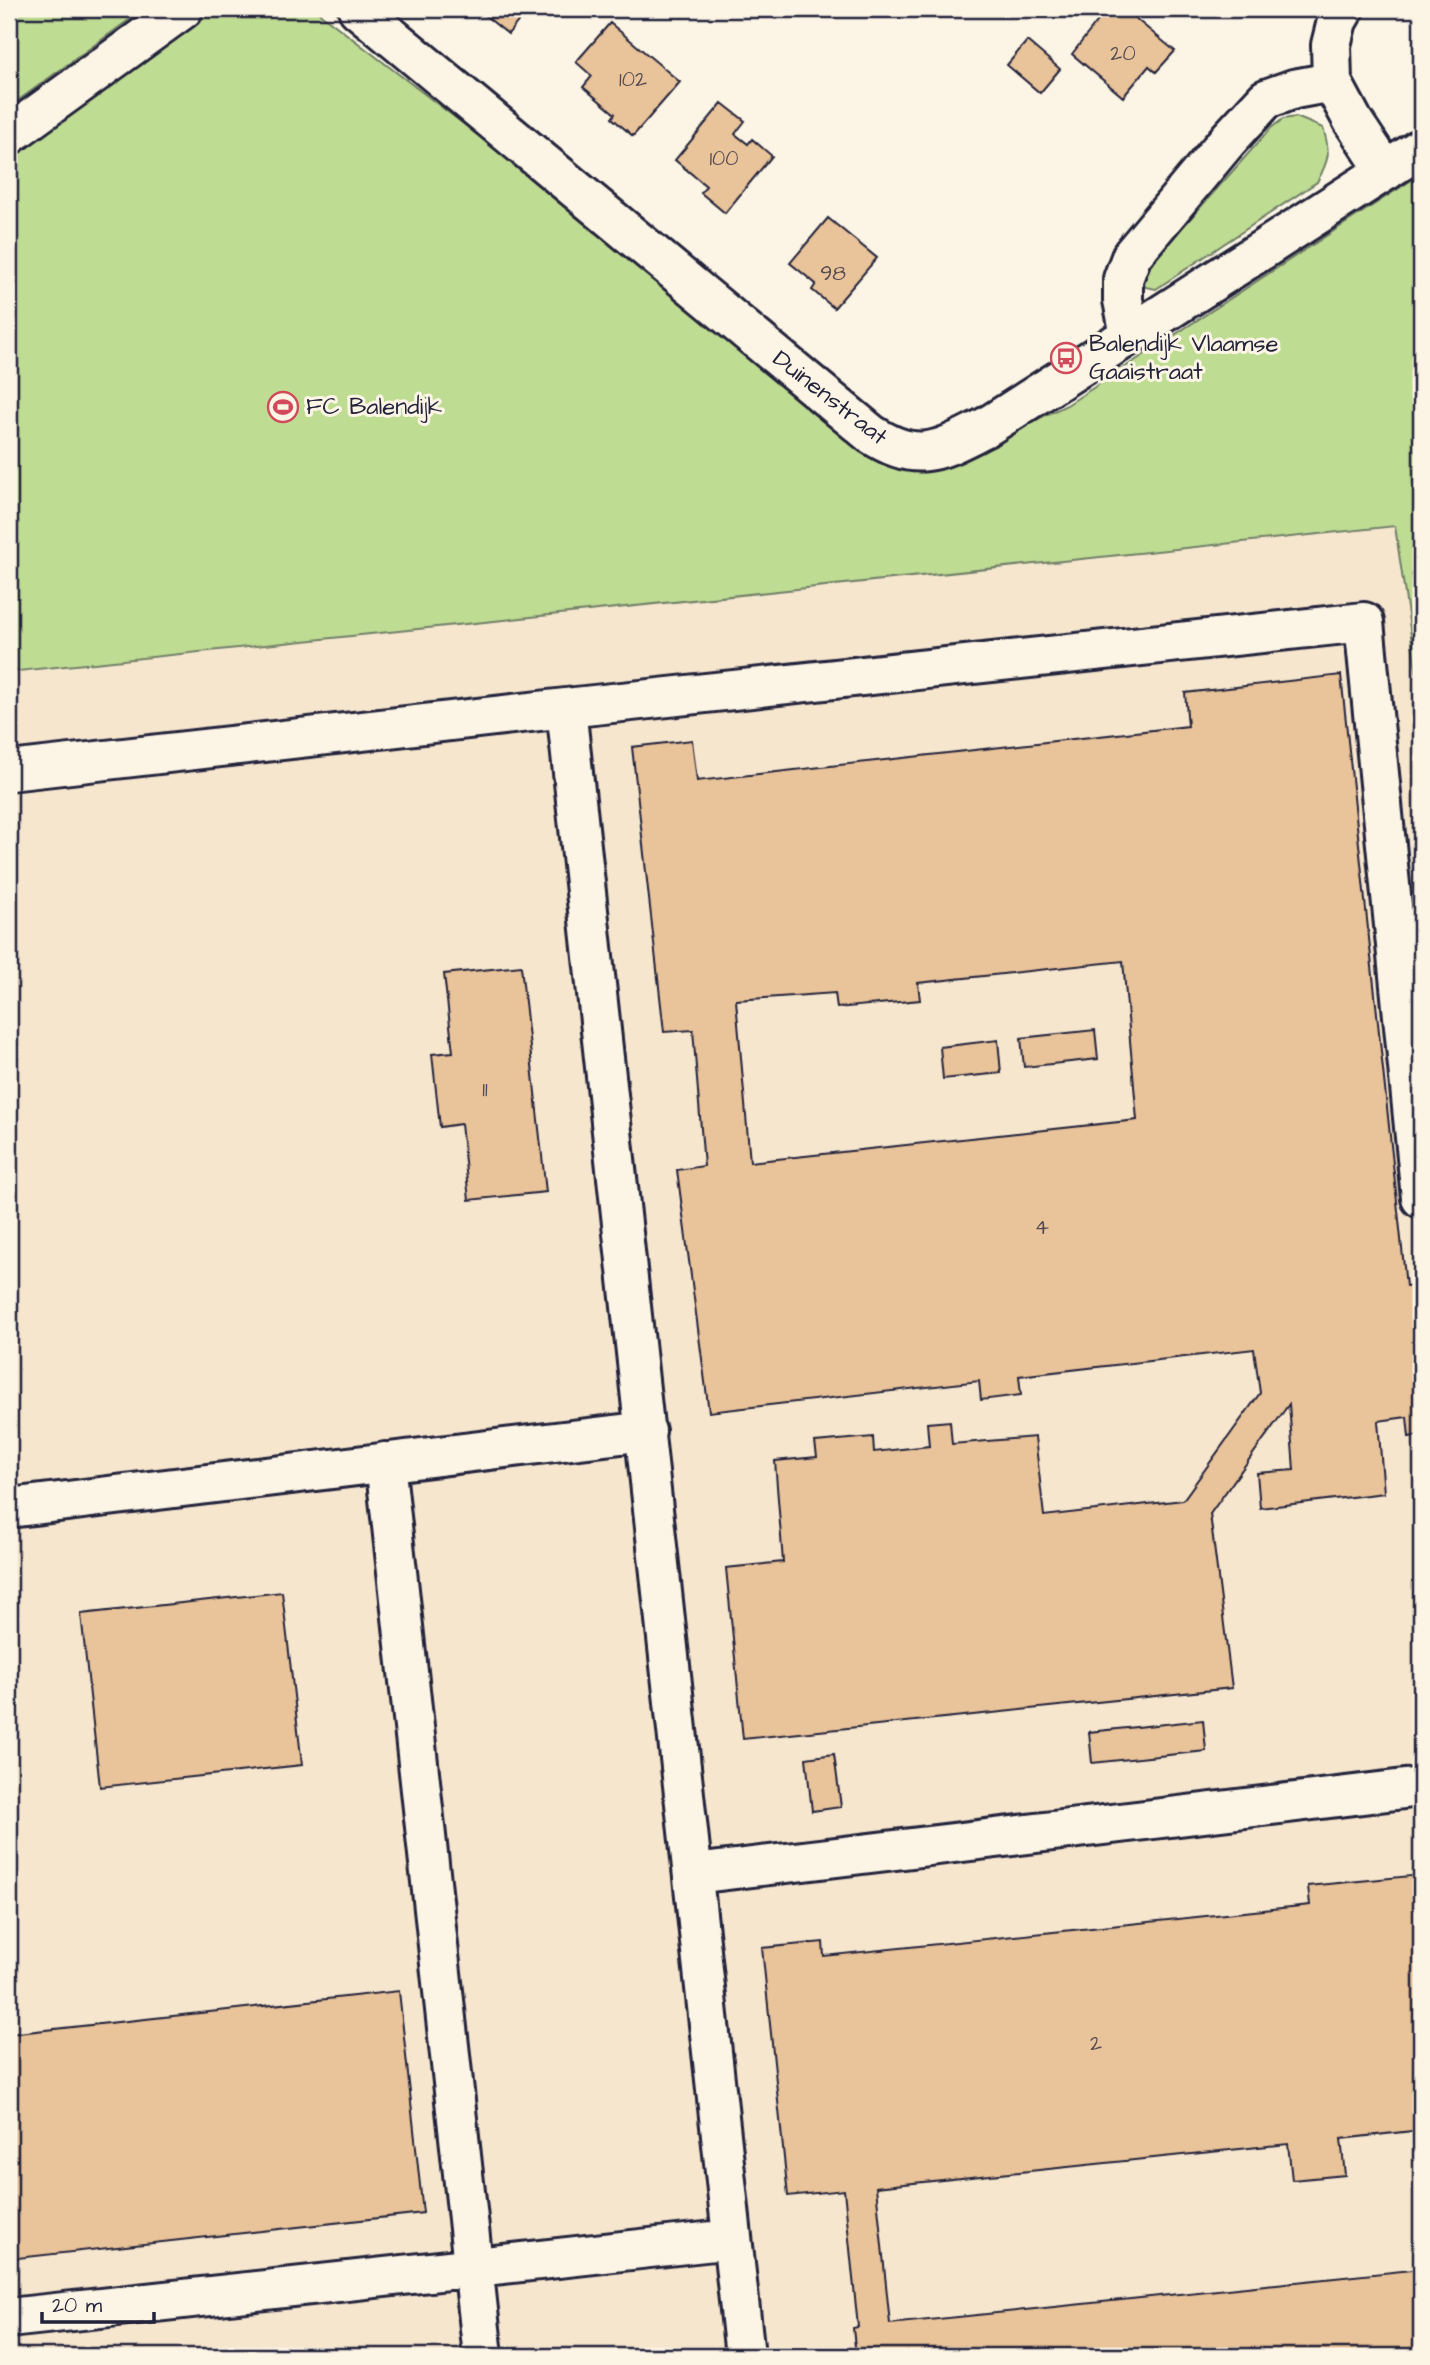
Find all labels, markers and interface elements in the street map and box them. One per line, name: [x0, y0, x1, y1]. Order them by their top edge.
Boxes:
house number: 20: [1110, 39, 1136, 68]
house number: 102: [619, 65, 647, 94]
house number: 100: [709, 144, 739, 173]
house number: 98: [820, 259, 846, 288]
place label: Balendijk Vlaamse Gaaistraat: [1089, 327, 1279, 389]
bus stop icon: Balendijk Vlaamse Gaaistraat: [1049, 341, 1083, 375]
street label: Duinenstraat: [765, 342, 895, 454]
sports icon: FC Balendijk: [266, 390, 300, 424]
place label: FC Balendijk: [306, 390, 442, 424]
house number: 11: [482, 1075, 488, 1104]
house number: 4: [1035, 1213, 1049, 1242]
house number: 2: [1090, 2029, 1102, 2058]
scale bar: [42, 2281, 154, 2325]
text: 20 m: [52, 2291, 103, 2320]

